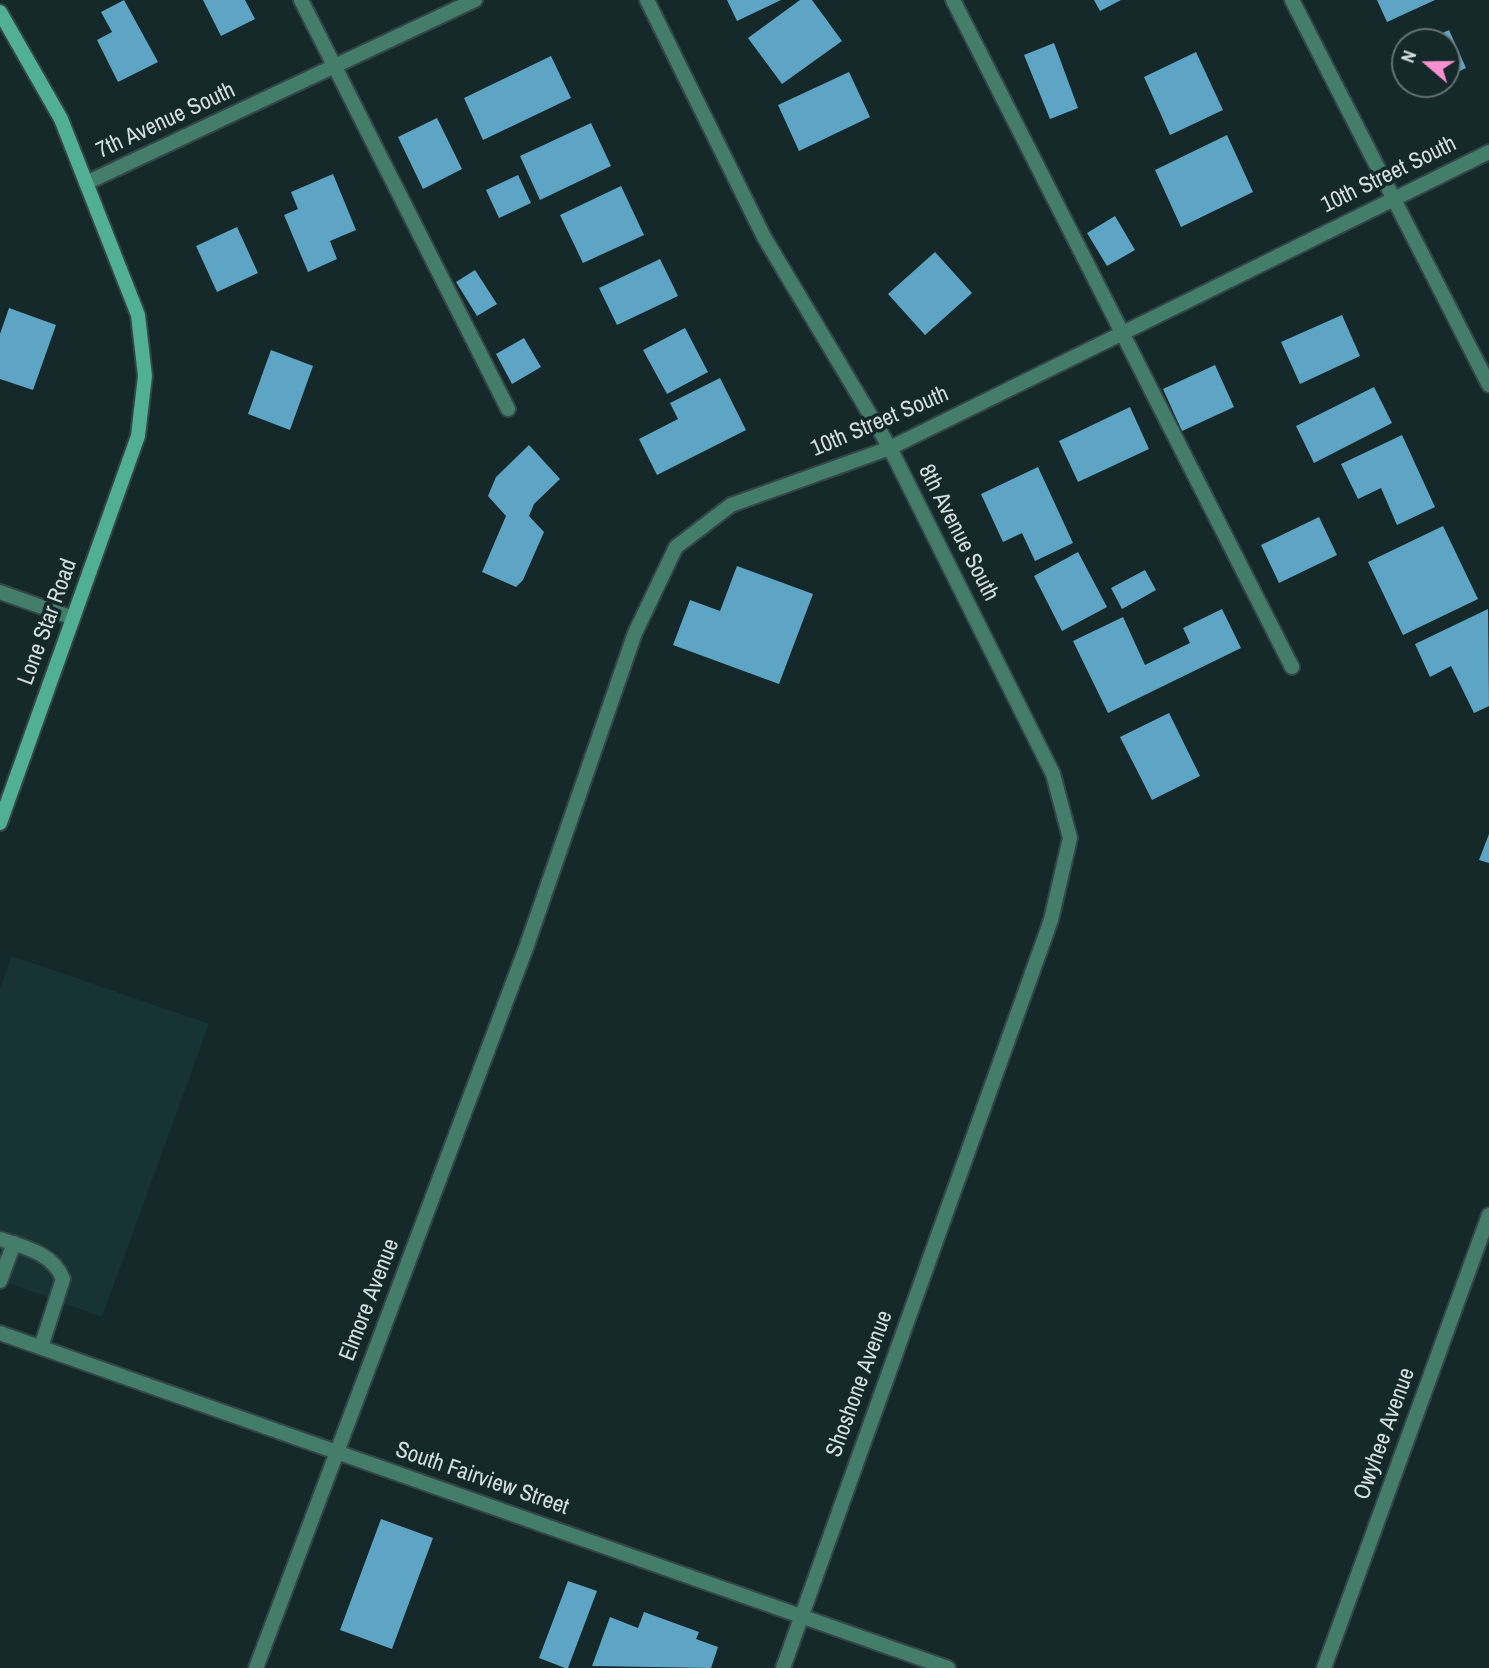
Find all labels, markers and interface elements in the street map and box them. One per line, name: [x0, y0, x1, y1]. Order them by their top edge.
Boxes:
north arrow: [1391, 28, 1461, 98]
text: N: [1394, 47, 1422, 66]
street label: 7th Avenue South: [92, 77, 240, 165]
street label: 10th Street South: [1317, 130, 1461, 220]
street label: 10th Street South: [807, 381, 953, 463]
street label: 8th Avenue South: [912, 460, 1004, 606]
street label: Lone Star Road: [12, 555, 84, 689]
street label: Elmore Avenue: [334, 1235, 406, 1365]
street label: Shoshone Avenue: [821, 1307, 899, 1461]
street label: Owyhee Avenue: [1348, 1364, 1422, 1504]
street label: South Fairview Street: [392, 1436, 572, 1522]

